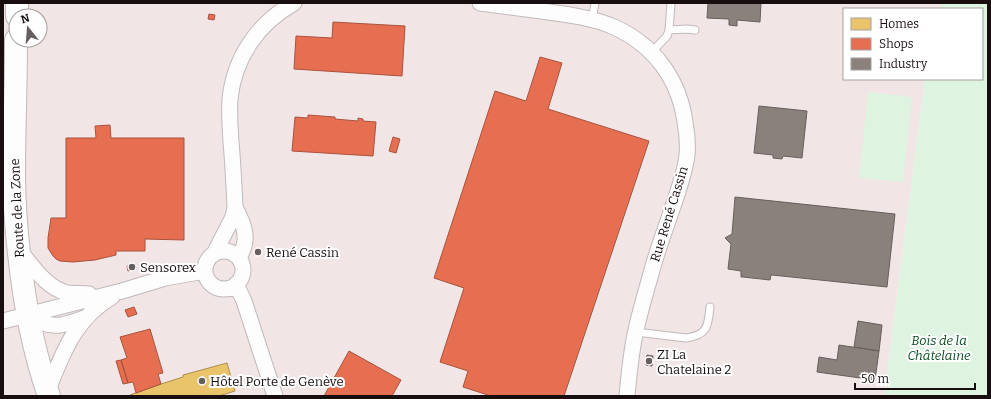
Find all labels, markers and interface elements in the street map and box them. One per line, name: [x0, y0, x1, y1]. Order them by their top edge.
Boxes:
north arrow: [8, 8, 48, 48]
legend: [843, 8, 983, 80]
text: N: [19, 11, 32, 26]
text: Homes: [879, 17, 919, 31]
text: Shops: [879, 37, 914, 51]
text: Industry: [879, 57, 928, 71]
street label: Route de la Zone: [7, 158, 27, 258]
street label: Rue René Cassin: [647, 164, 691, 264]
place label: René Cassin: [266, 245, 340, 260]
marker: René Cassin: [253, 247, 263, 257]
place label: Sensorex: [140, 260, 196, 275]
marker: Sensorex: [127, 262, 137, 272]
park label: Bois de la Châtelaine: [907, 333, 971, 363]
place label: ZI La Chatelaine 2: [657, 347, 731, 377]
marker: ZI La Chatelaine 2: [644, 356, 654, 366]
scale bar: [855, 365, 975, 391]
text: 50 m: [861, 372, 890, 386]
place label: Hôtel Porte de Genève: [210, 374, 344, 389]
marker: Hôtel Porte de Genève: [197, 376, 207, 386]

